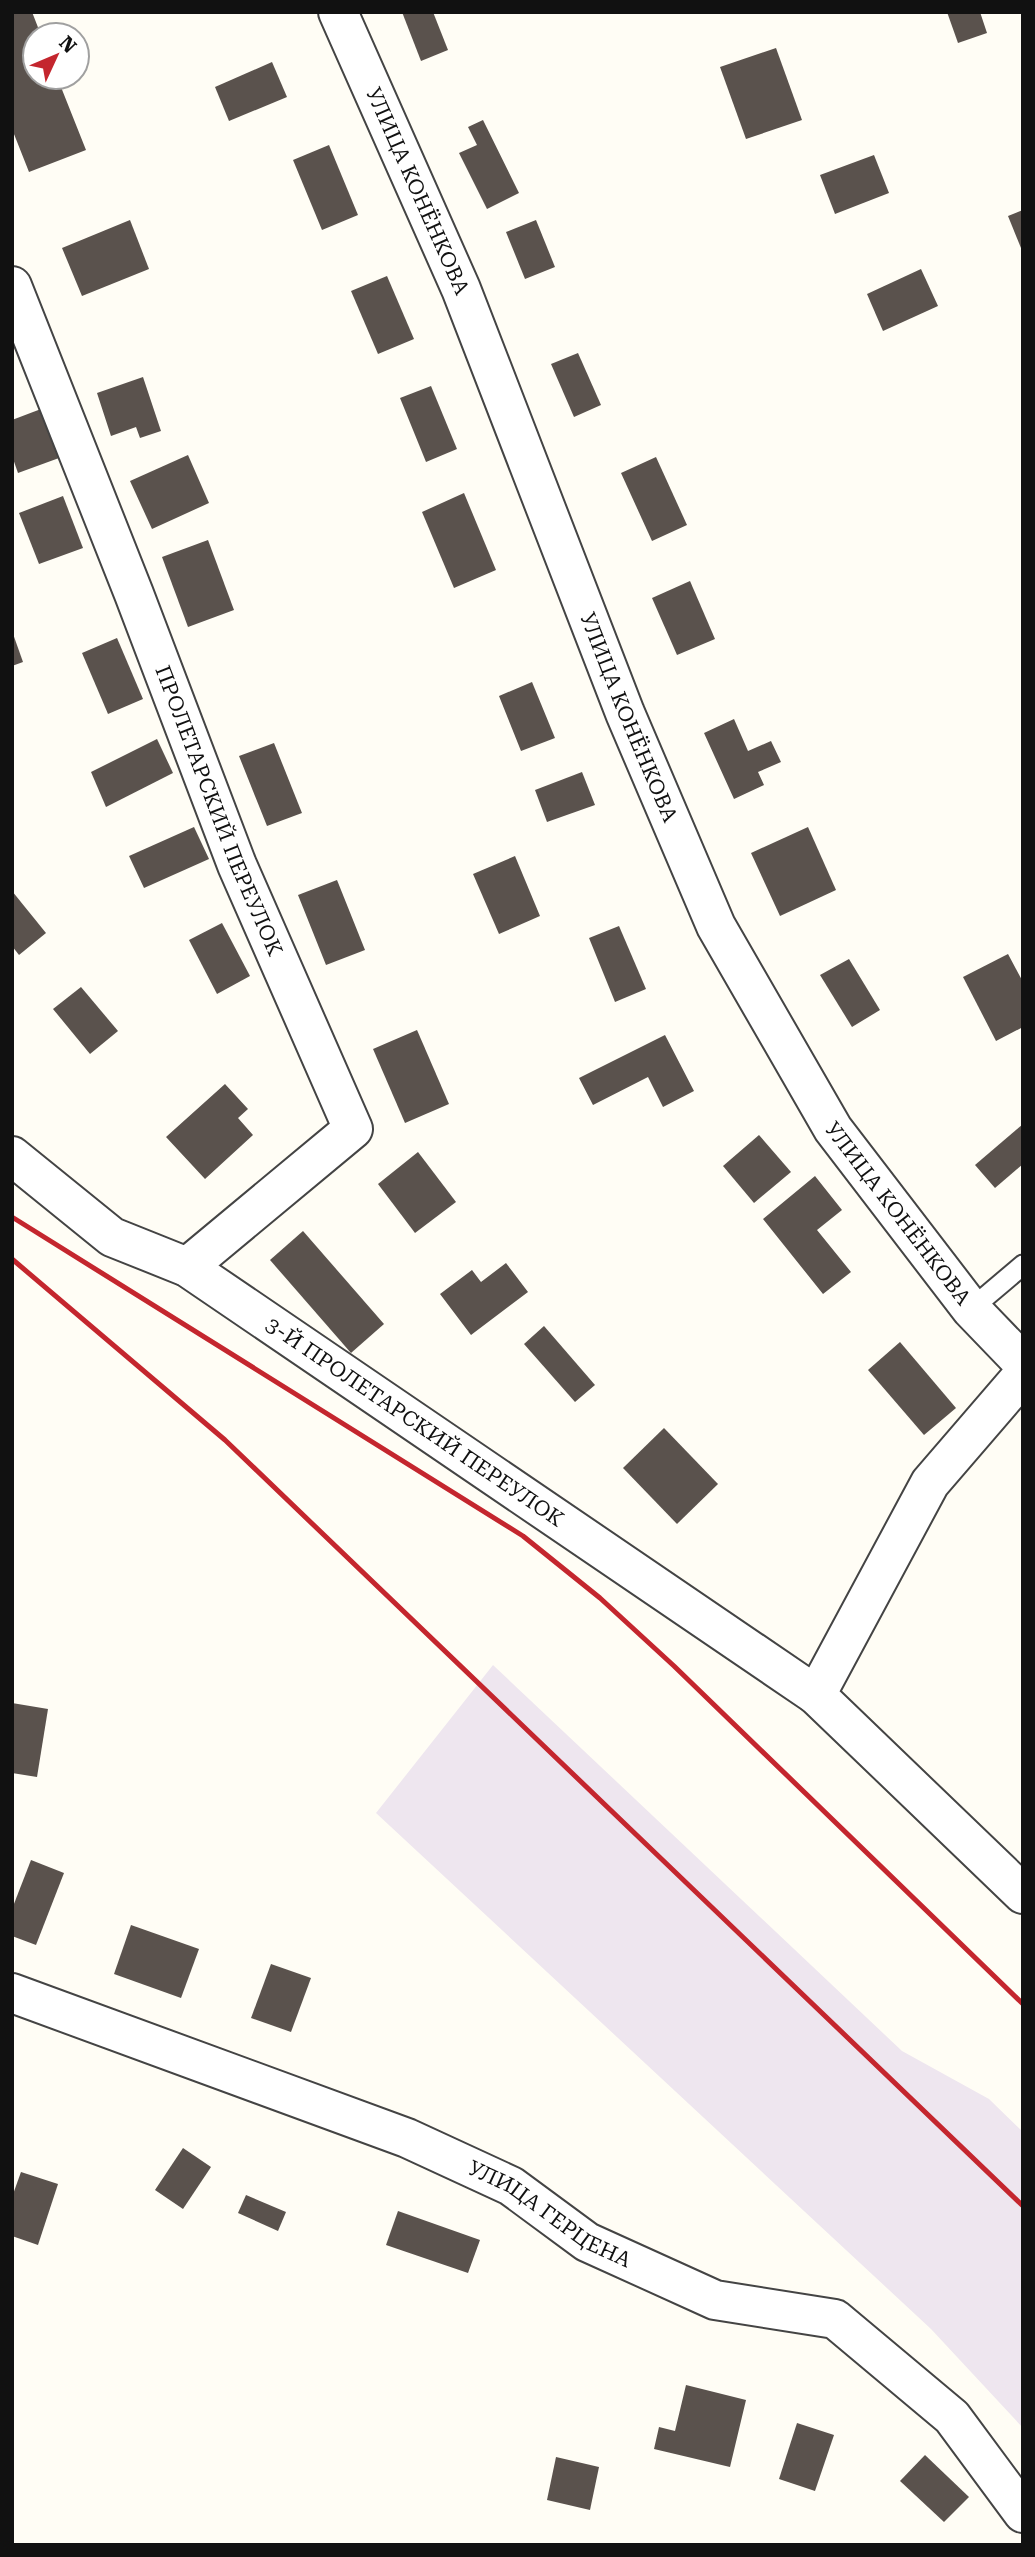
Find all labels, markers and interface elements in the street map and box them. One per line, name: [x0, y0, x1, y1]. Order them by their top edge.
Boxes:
north arrow: [21, 21, 91, 91]
text: N: [55, 31, 81, 58]
street label: УЛИЦА КОНЁНКОВА: [361, 84, 474, 299]
street label: УЛИЦА КОНЁНКОВА: [575, 609, 682, 826]
street label: ПРОЛЕТАРСКИЙ ПЕРЕУЛОК: [150, 662, 287, 959]
street label: УЛИЦА КОНЁНКОВА: [820, 1117, 976, 1310]
street label: 3-Й ПРОЛЕТАРСКИЙ ПЕРЕУЛОК: [262, 1312, 568, 1532]
street label: УЛИЦА ГЕРЦЕНА: [464, 2156, 635, 2272]

